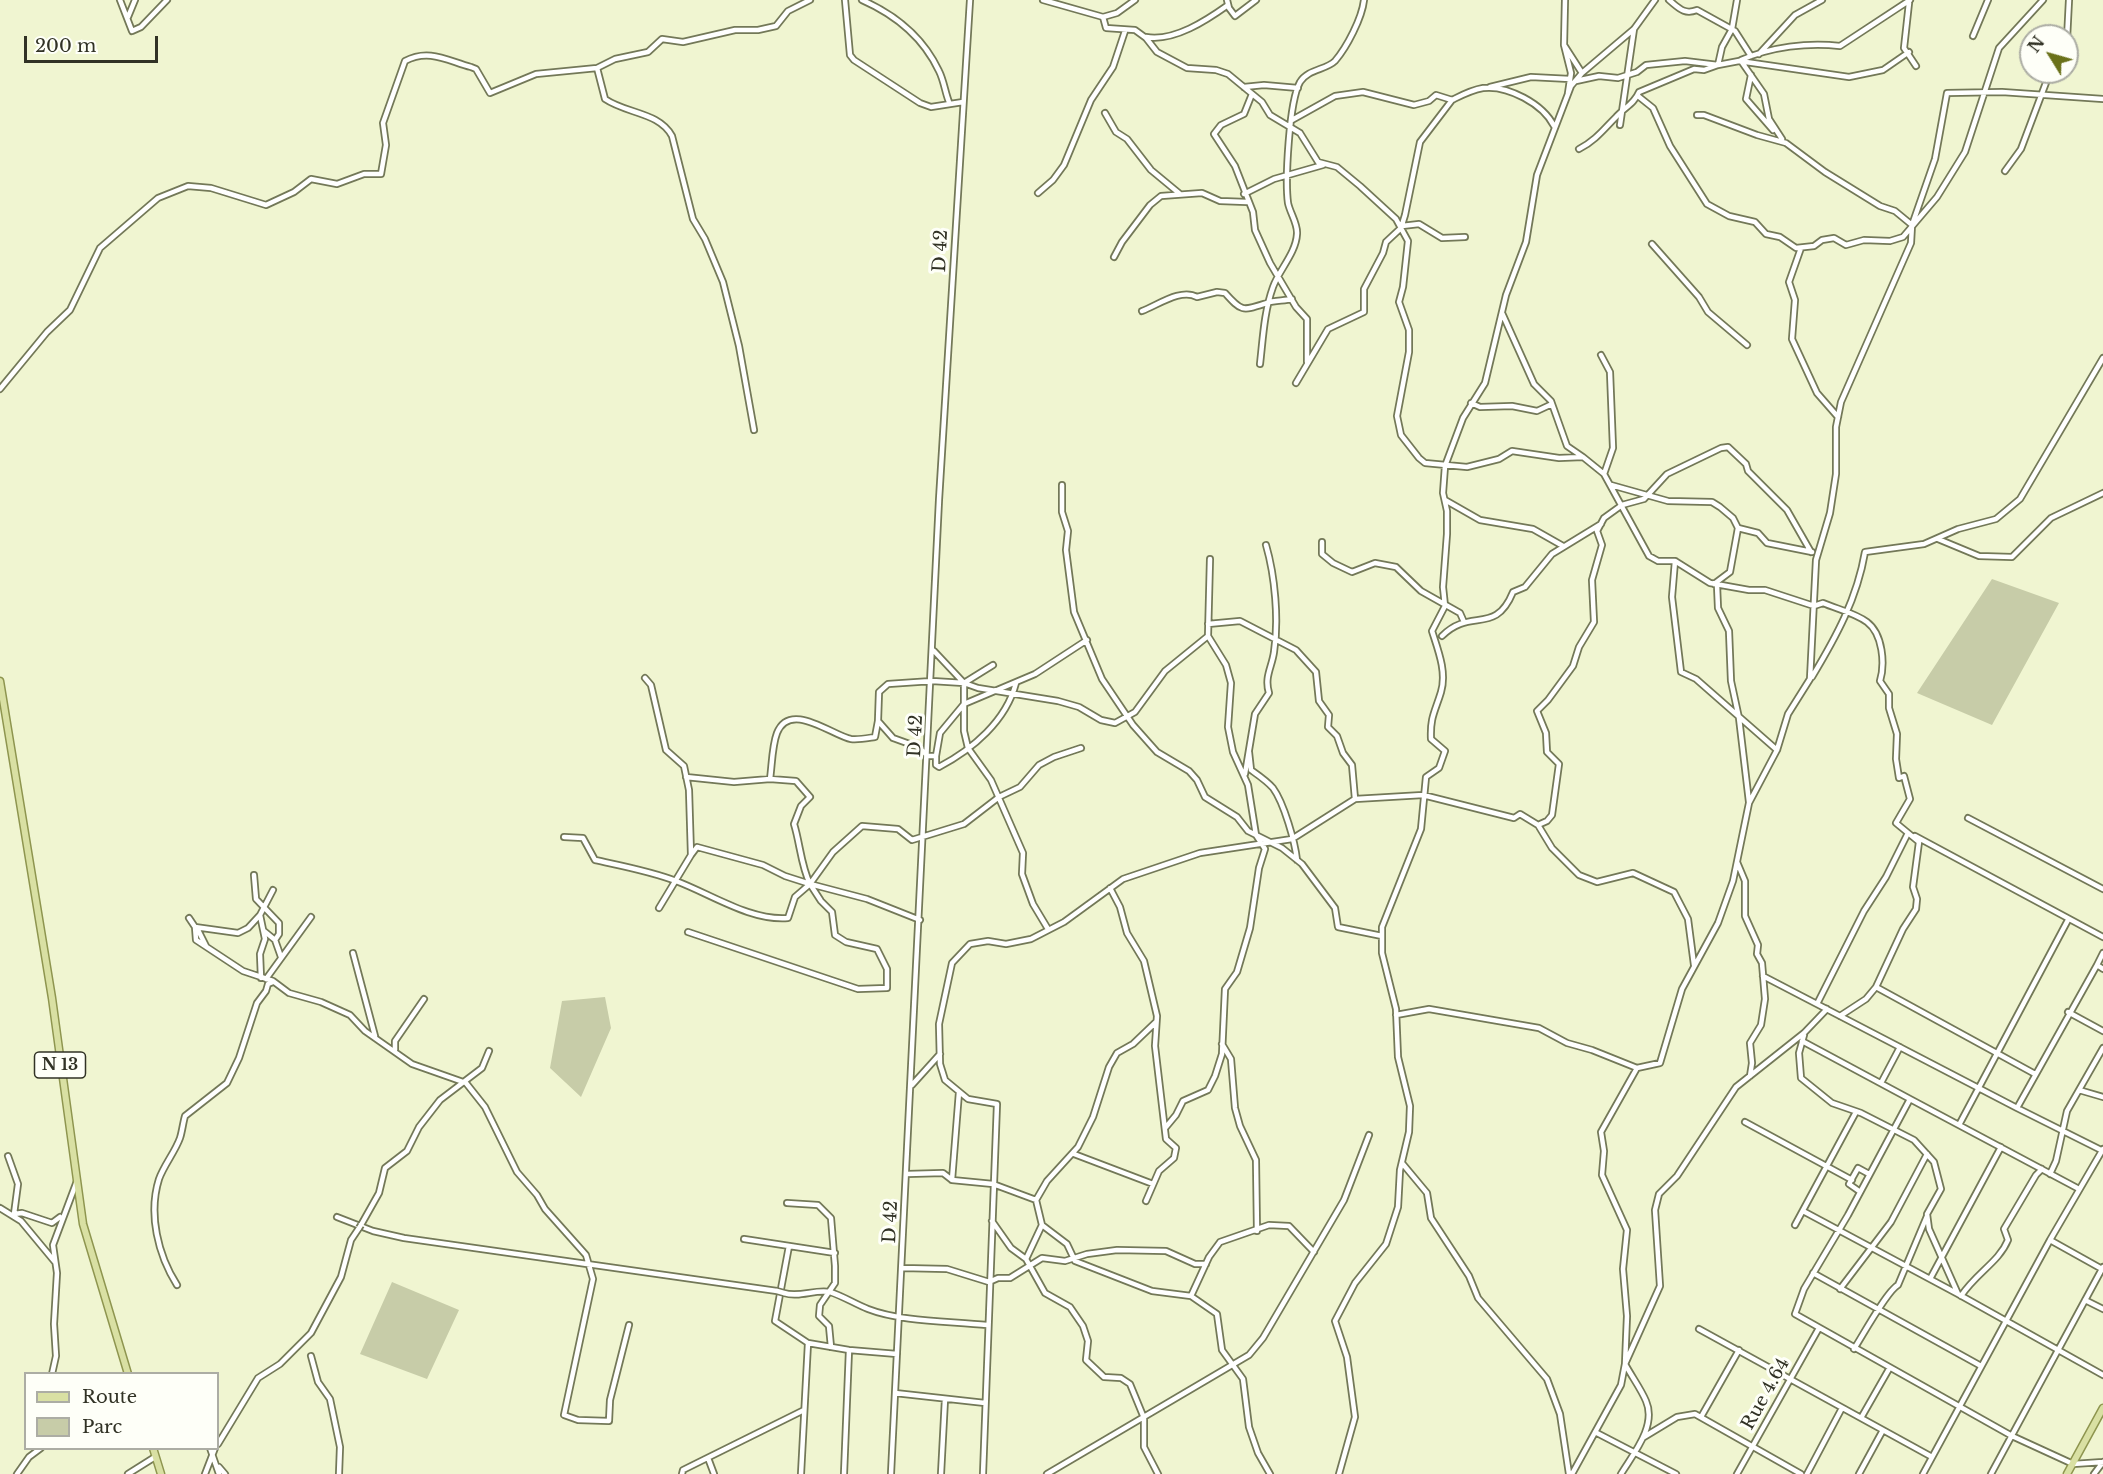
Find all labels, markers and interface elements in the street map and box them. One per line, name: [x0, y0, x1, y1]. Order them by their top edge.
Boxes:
scale bar: [27, 24, 160, 62]
north arrow: [2019, 24, 2079, 84]
text: N: [2024, 32, 2049, 56]
text: 200 m: [35, 35, 96, 57]
street label: D 42: [929, 229, 953, 273]
street label: D 42: [904, 714, 928, 758]
road number: N 13: [34, 1052, 86, 1078]
street label: D 42: [879, 1200, 903, 1244]
street label: Rue 4.64: [1737, 1354, 1795, 1434]
legend: [24, 1372, 219, 1450]
text: Route: [82, 1386, 137, 1408]
text: Parc: [82, 1416, 122, 1438]

